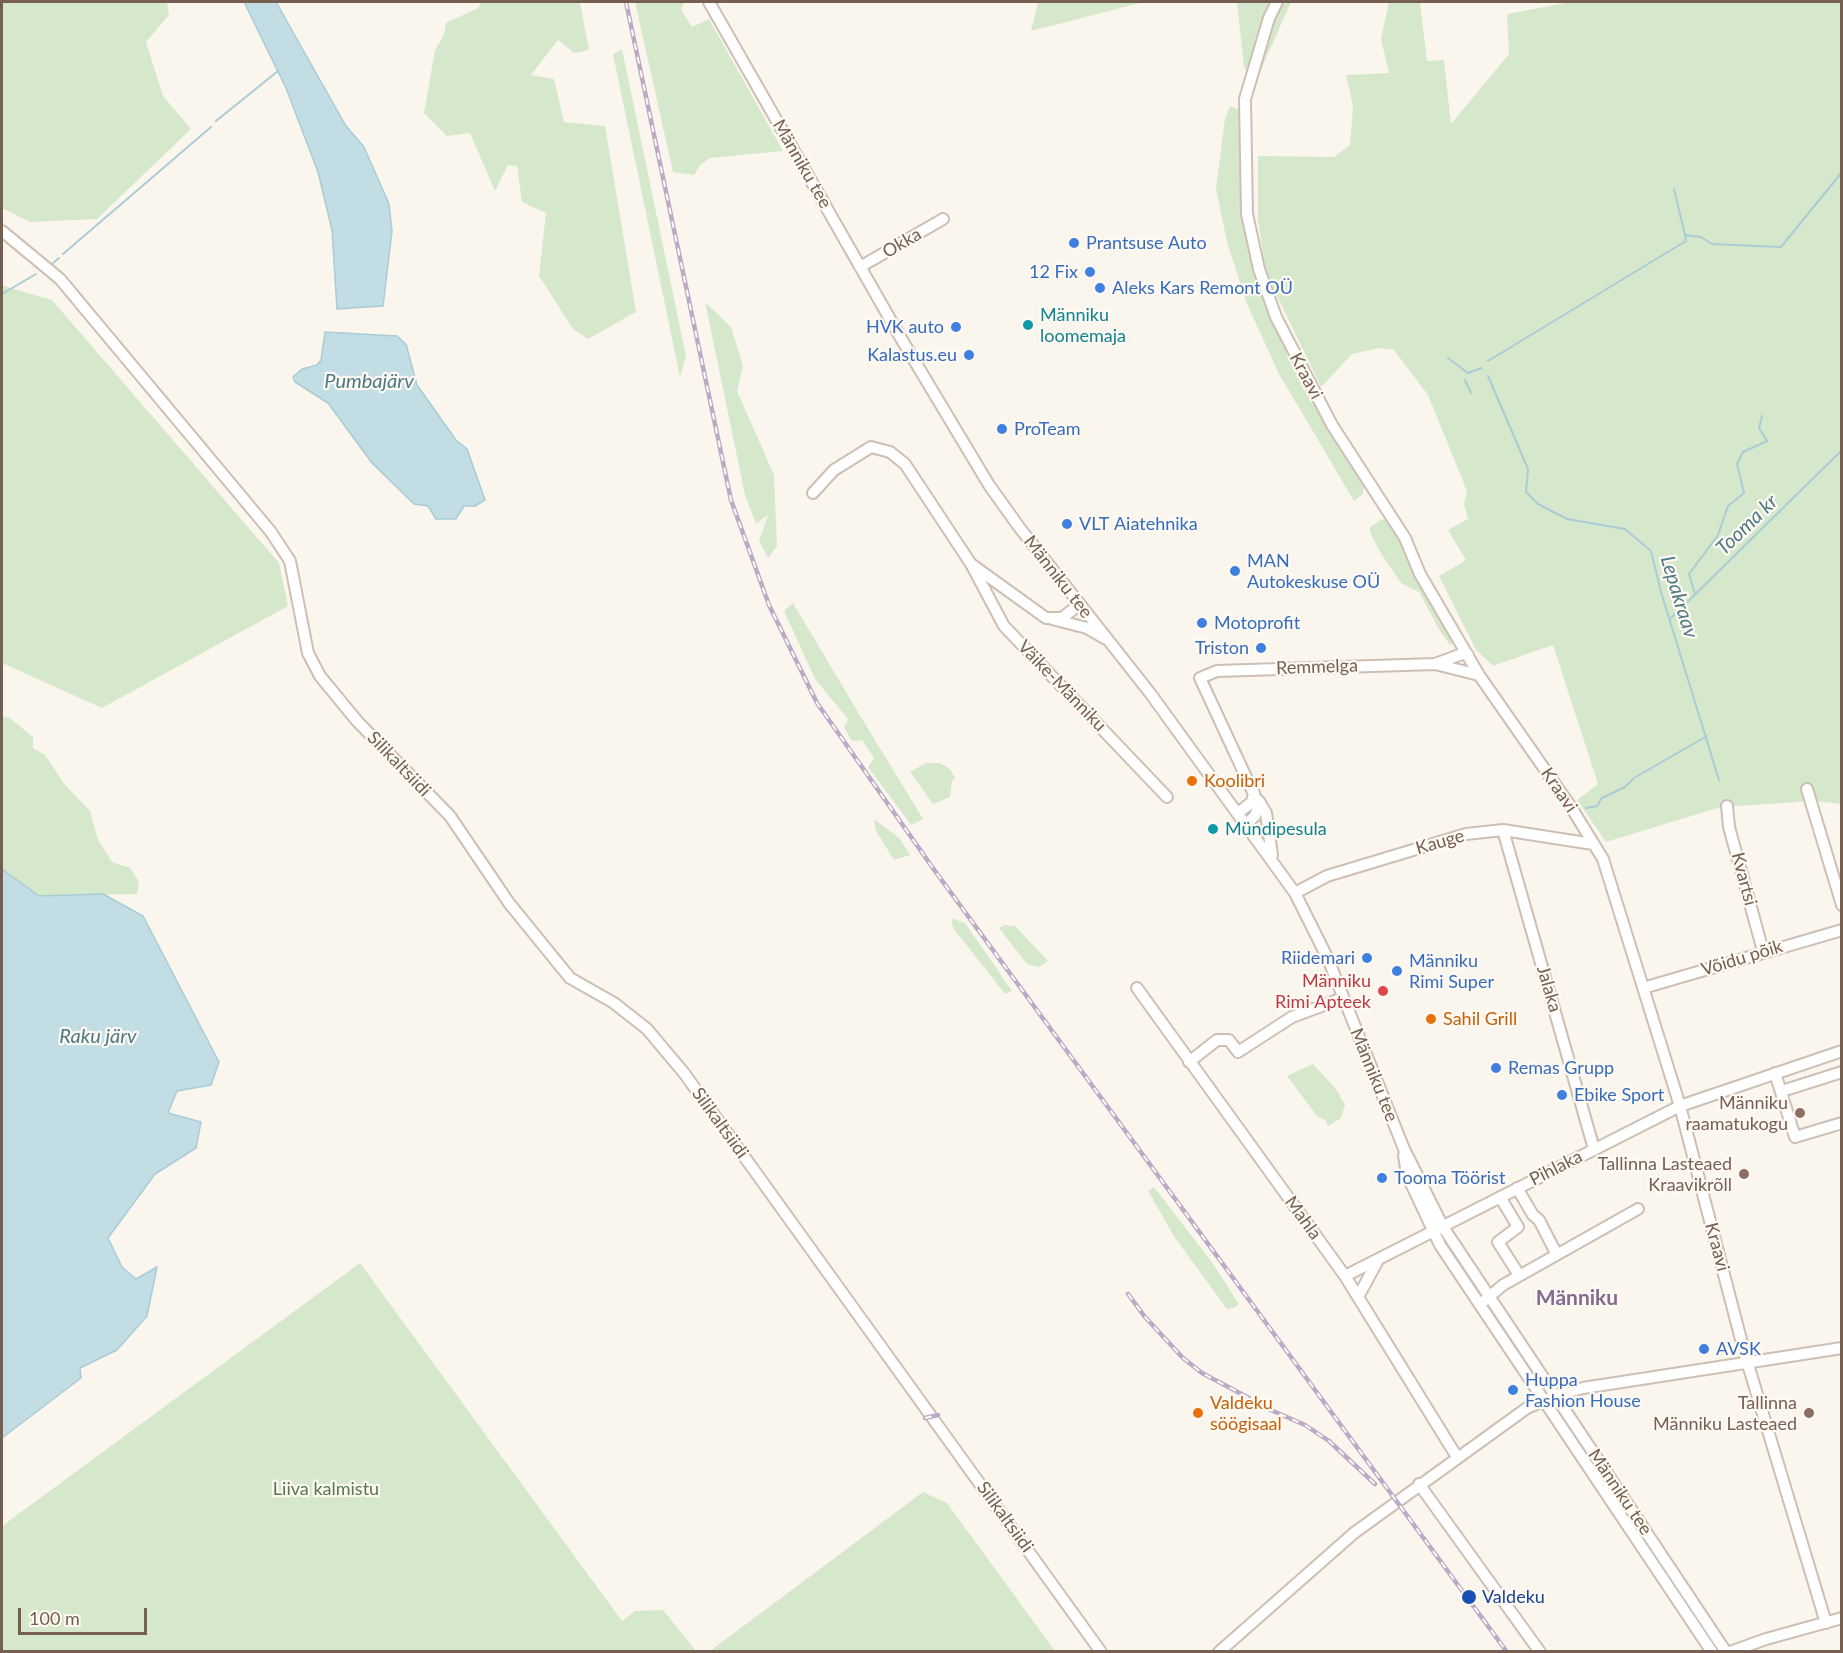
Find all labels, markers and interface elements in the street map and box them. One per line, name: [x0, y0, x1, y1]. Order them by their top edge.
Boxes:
street label: Männiku tee: [768, 116, 836, 212]
street label: Okka: [879, 223, 925, 263]
place label: Prantsuse Auto: [1086, 232, 1207, 254]
marker: Prantsuse Auto: [1067, 236, 1081, 250]
place label: 12 Fix: [1029, 261, 1078, 283]
marker: 12 Fix: [1083, 265, 1097, 279]
place label: Aleks Kars Remont OÜ: [1112, 277, 1293, 299]
marker: Aleks Kars Remont OÜ: [1093, 281, 1107, 295]
place label: Männiku loomemaja: [1040, 304, 1126, 346]
place label: HVK auto: [866, 316, 944, 338]
marker: Männiku loomemaja: [1021, 318, 1035, 332]
marker: HVK auto: [949, 320, 963, 334]
place label: Kalastus.eu: [867, 344, 957, 366]
marker: Kalastus.eu: [962, 348, 976, 362]
street label: Kraavi: [1285, 349, 1327, 403]
water label: Pumbajärv: [324, 370, 414, 394]
place label: ProTeam: [1014, 418, 1080, 440]
marker: ProTeam: [995, 422, 1009, 436]
water label: Tooma kr: [1711, 490, 1783, 560]
place label: VLT Aiatehnika: [1079, 513, 1198, 535]
marker: VLT Aiatehnika: [1060, 517, 1074, 531]
street label: Männiku tee: [1019, 531, 1097, 623]
place label: MAN Autokeskuse OÜ: [1247, 550, 1380, 592]
water label: Lepakraav: [1655, 553, 1703, 641]
marker: MAN Autokeskuse OÜ: [1228, 564, 1242, 578]
place label: Motoprofit: [1214, 612, 1300, 634]
marker: Motoprofit: [1195, 616, 1209, 630]
street label: Väike-Männiku: [1013, 636, 1111, 736]
place label: Triston: [1195, 637, 1249, 659]
marker: Triston: [1254, 641, 1268, 655]
street label: Remmelga: [1276, 655, 1358, 679]
street label: Silikaltsiidi: [363, 727, 435, 801]
street label: Kraavi: [1536, 763, 1582, 817]
place label: Koolibri: [1204, 770, 1265, 792]
marker: Koolibri: [1185, 774, 1199, 788]
place label: Mündipesula: [1225, 818, 1327, 840]
marker: Mündipesula: [1206, 822, 1220, 836]
street label: Kauge: [1413, 825, 1467, 859]
street label: Kvartsi: [1727, 850, 1761, 908]
street label: Võidu põik: [1699, 935, 1785, 981]
place label: Riidemari: [1281, 947, 1355, 969]
place label: Männiku Rimi Super: [1409, 950, 1494, 992]
marker: Riidemari: [1360, 951, 1374, 965]
street label: Jalaka: [1532, 963, 1566, 1015]
marker: Männiku Rimi Super: [1390, 964, 1404, 978]
place label: Männiku Rimi Apteek: [1275, 970, 1371, 1012]
marker: Männiku Rimi Apteek: [1376, 984, 1390, 998]
place label: Sahil Grill: [1443, 1008, 1517, 1030]
marker: Sahil Grill: [1424, 1012, 1438, 1026]
water label: Raku järv: [59, 1025, 137, 1049]
street label: Männiku tee: [1345, 1025, 1403, 1125]
place label: Remas Grupp: [1508, 1057, 1614, 1079]
marker: Remas Grupp: [1489, 1061, 1503, 1075]
street label: Silikaltsiidi: [687, 1083, 753, 1163]
place label: Ebike Sport: [1574, 1084, 1664, 1106]
marker: Ebike Sport: [1555, 1088, 1569, 1102]
place label: Männiku raamatukogu: [1685, 1092, 1788, 1134]
marker: Männiku raamatukogu: [1793, 1106, 1807, 1120]
street label: Pihlaka: [1526, 1146, 1586, 1190]
place label: Tallinna Lasteaed Kraavikrõll: [1598, 1153, 1732, 1196]
place label: Tooma Töörist: [1394, 1167, 1505, 1189]
marker: Tallinna Lasteaed Kraavikrõll: [1737, 1167, 1751, 1181]
marker: Tooma Töörist: [1375, 1171, 1389, 1185]
street label: Mahla: [1280, 1192, 1326, 1244]
street label: Kraavi: [1700, 1220, 1734, 1274]
district label: Männiku: [1536, 1285, 1618, 1311]
place label: AVSK: [1716, 1338, 1761, 1360]
marker: AVSK: [1697, 1342, 1711, 1356]
place label: Huppa Fashion House: [1525, 1369, 1641, 1412]
marker: Huppa Fashion House: [1506, 1383, 1520, 1397]
place label: Valdeku söögisaal: [1210, 1392, 1282, 1434]
place label: Tallinna Männiku Lasteaed: [1653, 1392, 1797, 1434]
marker: Valdeku söögisaal: [1191, 1406, 1205, 1420]
marker: Tallinna Männiku Lasteaed: [1802, 1406, 1816, 1420]
street label: Männiku tee: [1583, 1445, 1657, 1539]
street label: Silikaltsiidi: [972, 1477, 1038, 1557]
park label: Liiva kalmistu: [273, 1478, 379, 1500]
place label: Valdeku: [1482, 1586, 1545, 1608]
marker: Valdeku: [1460, 1588, 1478, 1606]
scale bar: [21, 1596, 150, 1634]
text: 100 m: [29, 1607, 80, 1629]

